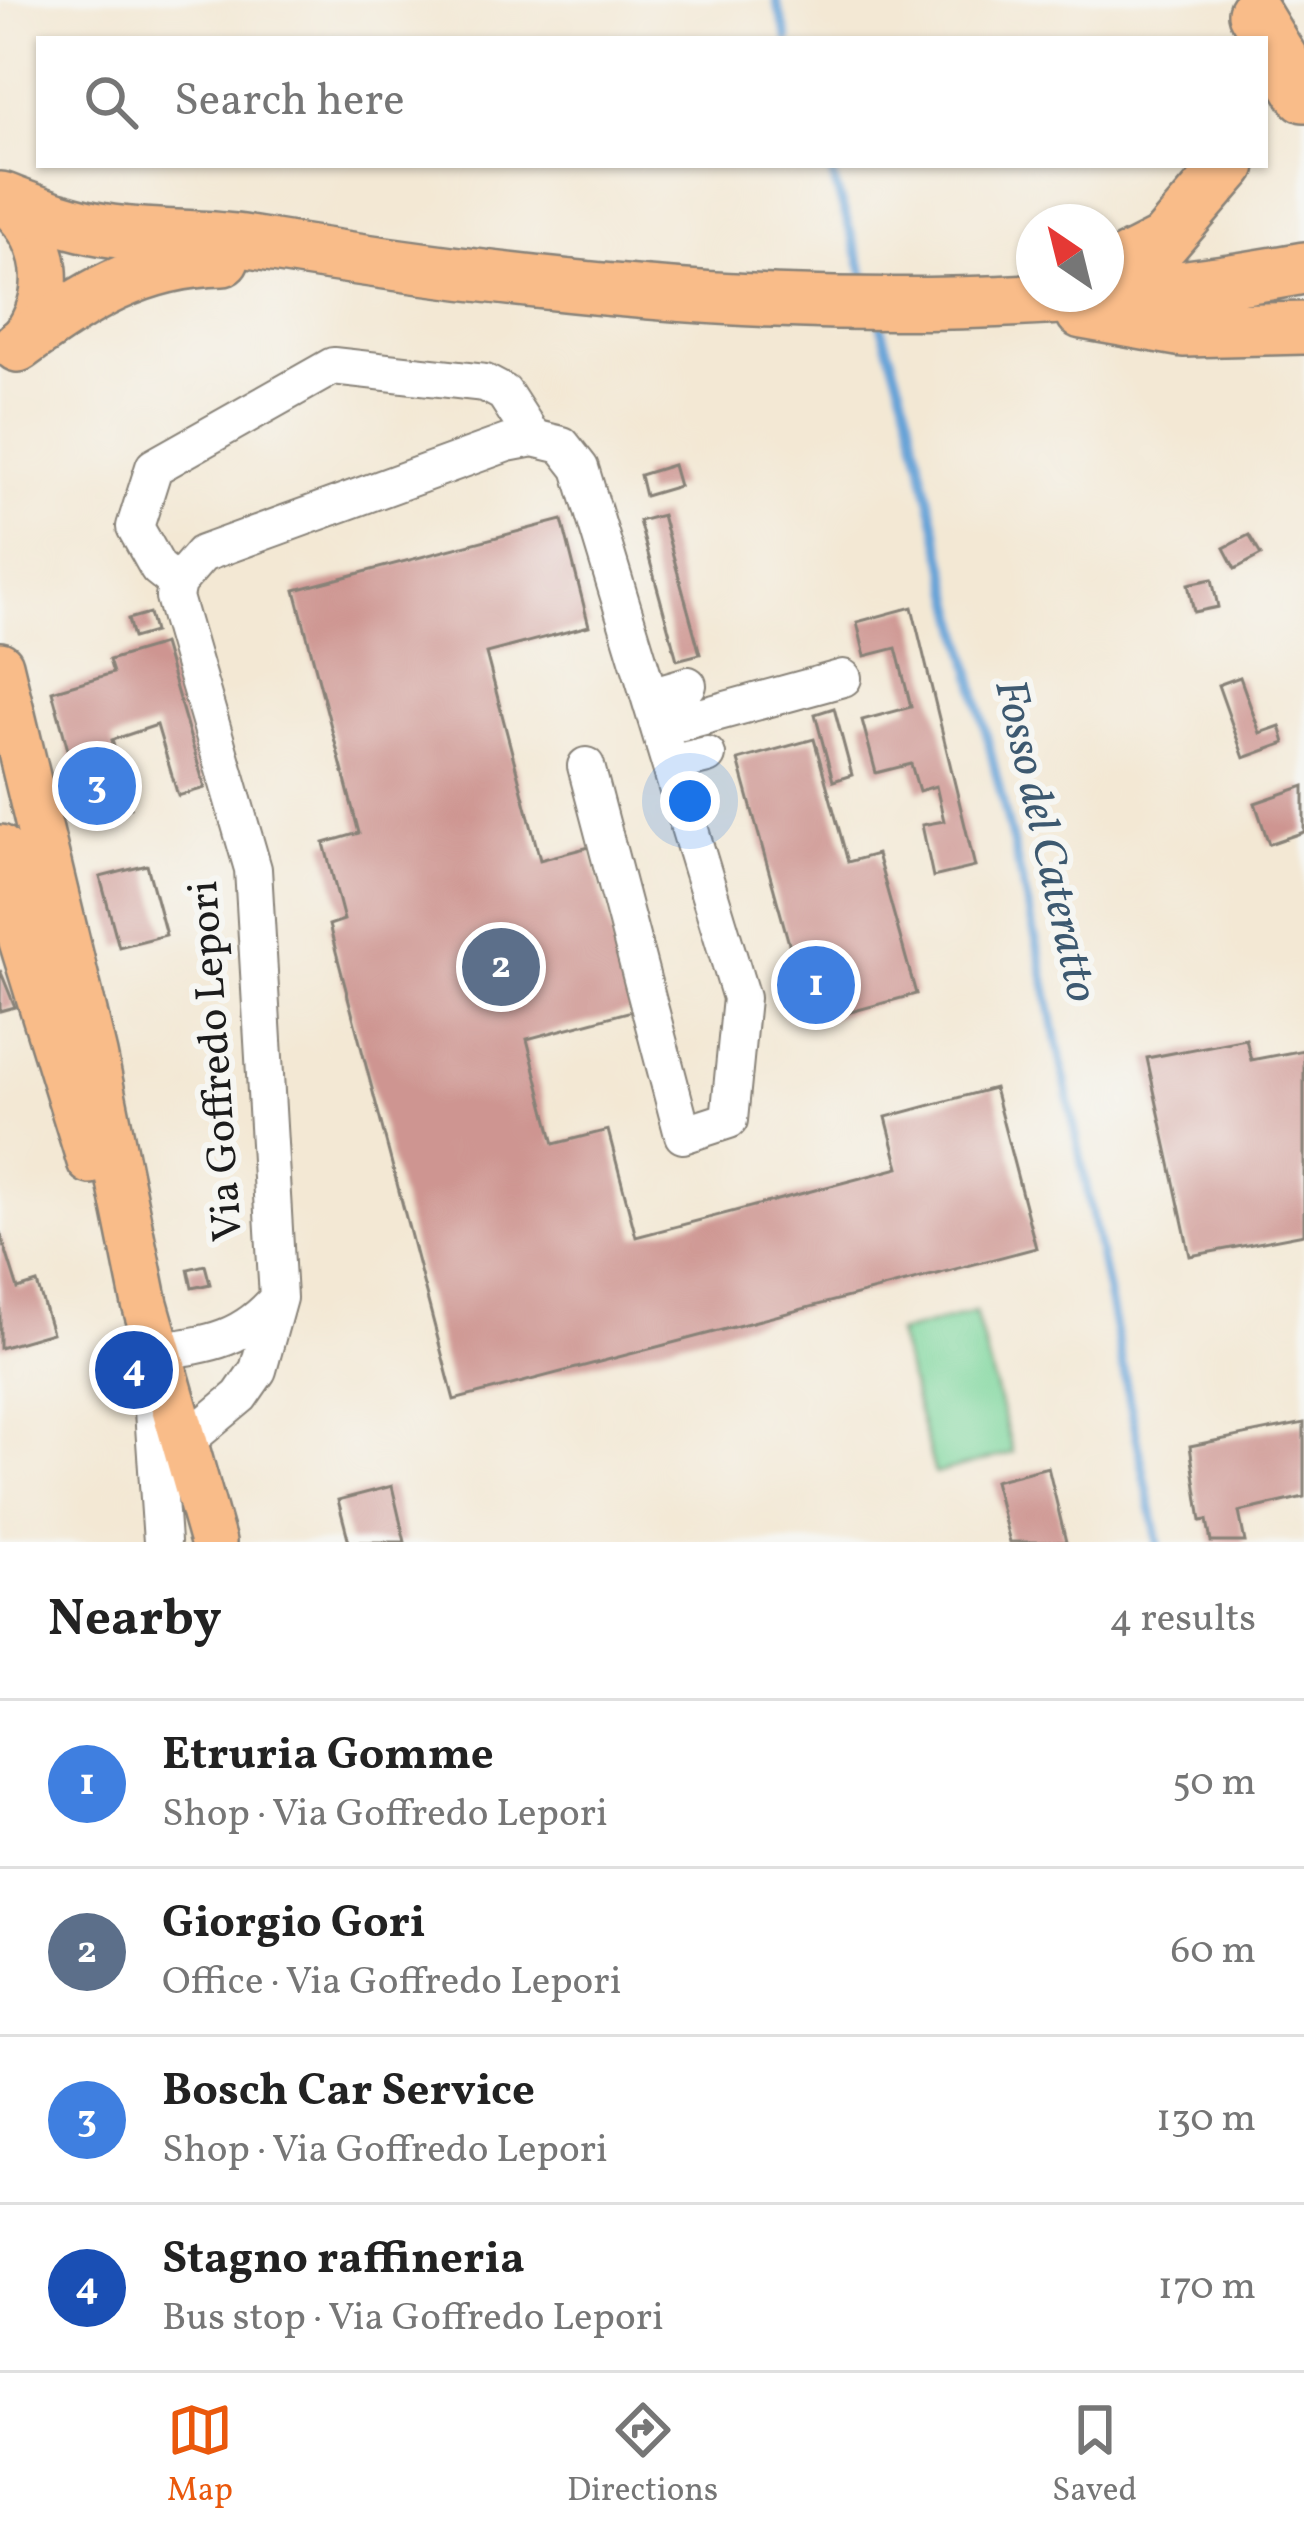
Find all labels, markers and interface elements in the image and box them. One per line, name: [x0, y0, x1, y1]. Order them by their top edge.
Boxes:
search box: [36, 36, 1268, 168]
icon: search: [78, 69, 144, 135]
text: Search here: [174, 71, 405, 134]
north arrow: [1016, 204, 1124, 312]
water label: Fosso del Cateratto: [976, 674, 1112, 1008]
pin: 3: [58, 741, 136, 831]
your location: [660, 771, 720, 831]
street label: Via Goffredo Lepori: [176, 879, 260, 1243]
pin: 2: [462, 922, 540, 1012]
pin: 1: [777, 940, 855, 1030]
pin: 4: [95, 1325, 173, 1415]
text: Nearby: [48, 1585, 222, 1656]
text: 4 results: [1109, 1593, 1256, 1647]
text: Etruria Gomme: [162, 1725, 494, 1788]
text: 1: [79, 1757, 95, 1811]
text: 50 m: [1172, 1757, 1256, 1811]
text: Shop · Via Goffredo Lepori: [162, 1788, 608, 1842]
text: Giorgio Gori: [162, 1893, 426, 1956]
text: 2: [77, 1925, 97, 1979]
text: 60 m: [1171, 1925, 1256, 1979]
text: Office · Via Goffredo Lepori: [162, 1956, 621, 2010]
text: Bosch Car Service: [162, 2061, 535, 2124]
text: 3: [77, 2093, 97, 2147]
text: 130 m: [1156, 2093, 1256, 2147]
text: Shop · Via Goffredo Lepori: [162, 2124, 608, 2178]
text: Stagno raffineria: [162, 2229, 525, 2292]
text: 4: [75, 2261, 99, 2315]
text: 170 m: [1158, 2261, 1256, 2315]
text: Bus stop · Via Goffredo Lepori: [162, 2292, 664, 2346]
tab: Map: [167, 2397, 233, 2515]
tab: Directions: [567, 2397, 718, 2515]
tab: Saved: [1052, 2397, 1137, 2515]

